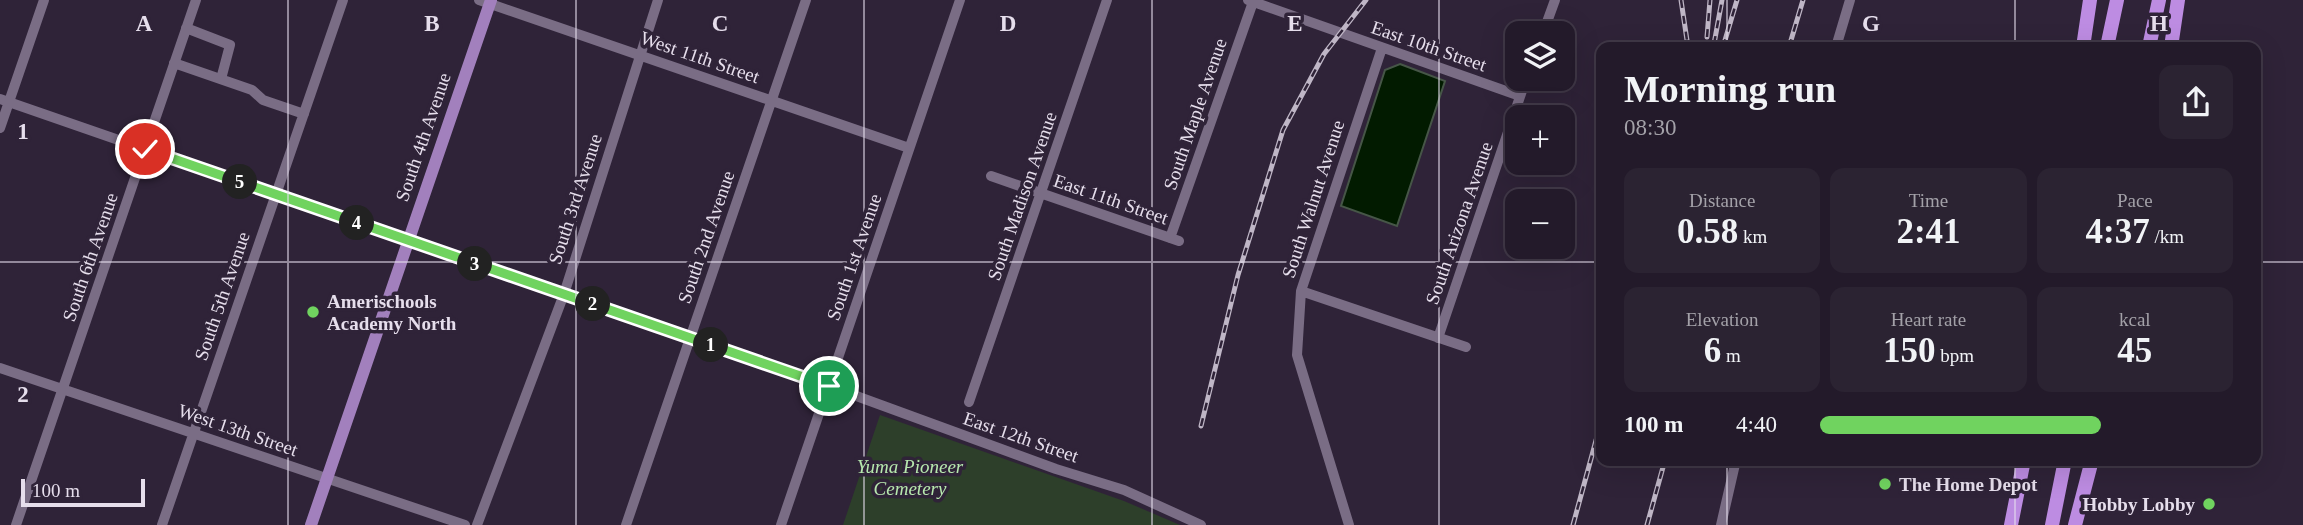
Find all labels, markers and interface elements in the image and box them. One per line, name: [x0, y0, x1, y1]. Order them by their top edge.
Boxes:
text: A: [136, 11, 153, 36]
text: B: [424, 11, 440, 36]
text: C: [712, 11, 728, 36]
text: D: [1000, 11, 1016, 36]
text: E: [1287, 11, 1303, 36]
text: G: [1862, 11, 1880, 36]
text: H: [2150, 11, 2168, 36]
street label: East 10th Street: [1369, 16, 1490, 76]
map controls: [1505, 21, 1575, 259]
button: layers: [1505, 21, 1575, 91]
street label: West 11th Street: [638, 27, 763, 87]
street label: South Maple Avenue: [1159, 35, 1231, 193]
button: share: [2159, 65, 2233, 139]
text: Morning run: [1624, 68, 1836, 110]
street label: South 4th Avenue: [391, 70, 455, 204]
button: +: [1505, 105, 1575, 175]
street label: South Madison Avenue: [983, 109, 1061, 283]
text: 08:30: [1624, 115, 1676, 140]
street label: South Walnut Avenue: [1278, 118, 1348, 280]
text: 1: [17, 119, 29, 144]
pin: [115, 119, 175, 179]
icon: check: [126, 130, 164, 168]
street label: South 3rd Avenue: [544, 131, 606, 267]
street label: South Arizona Avenue: [1421, 139, 1497, 307]
pin: 5: [222, 164, 258, 200]
street label: South 2nd Avenue: [673, 168, 739, 306]
street label: East 11th Street: [1051, 170, 1172, 229]
text: 5: [235, 171, 244, 192]
button: −: [1505, 189, 1575, 259]
street label: South 6th Avenue: [58, 190, 122, 324]
text: Distance: [1689, 190, 1755, 211]
text: Time: [1909, 190, 1948, 211]
text: Pace: [2117, 190, 2153, 211]
street label: South 1st Avenue: [822, 191, 886, 323]
pin: 4: [340, 206, 374, 241]
text: 4: [352, 212, 361, 233]
text: 0.58: [1677, 212, 1738, 251]
text: 2:41: [1896, 212, 1961, 251]
text: 4:37: [2086, 212, 2150, 251]
text: km: [1738, 226, 1767, 247]
text: /km: [2150, 226, 2184, 247]
street label: South 5th Avenue: [190, 229, 254, 363]
pin: 3: [458, 246, 492, 282]
text: 3: [470, 253, 479, 274]
pin: 2: [576, 286, 610, 322]
place label: Amerischools Academy North: [327, 291, 457, 334]
text: 2: [588, 293, 597, 314]
marker: Amerischools Academy North: [305, 304, 321, 320]
text: Elevation: [1686, 309, 1759, 330]
text: Heart rate: [1891, 309, 1966, 330]
text: kcal: [2119, 309, 2151, 330]
pin: 1: [694, 328, 728, 362]
text: 6: [1704, 331, 1721, 370]
text: 150: [1883, 331, 1935, 370]
text: 45: [2117, 331, 2152, 370]
text: 1: [706, 334, 715, 355]
text: m: [1721, 345, 1741, 366]
text: bpm: [1935, 345, 1974, 366]
pin: [799, 356, 859, 416]
icon: arrive: [810, 367, 848, 405]
text: 2: [17, 382, 29, 407]
street label: West 13th Street: [175, 400, 301, 461]
street label: East 12th Street: [961, 407, 1082, 467]
text: 100 m: [1624, 412, 1683, 437]
text: 4:40: [1736, 412, 1777, 437]
park label: Yuma Pioneer Cemetery: [857, 456, 964, 499]
place label: The Home Depot: [1899, 474, 2038, 495]
scale bar: [21, 476, 145, 508]
marker: The Home Depot: [1877, 476, 1893, 492]
text: 100 m: [32, 480, 80, 501]
place label: Hobby Lobby: [2083, 494, 2195, 515]
marker: Hobby Lobby: [2201, 496, 2217, 512]

